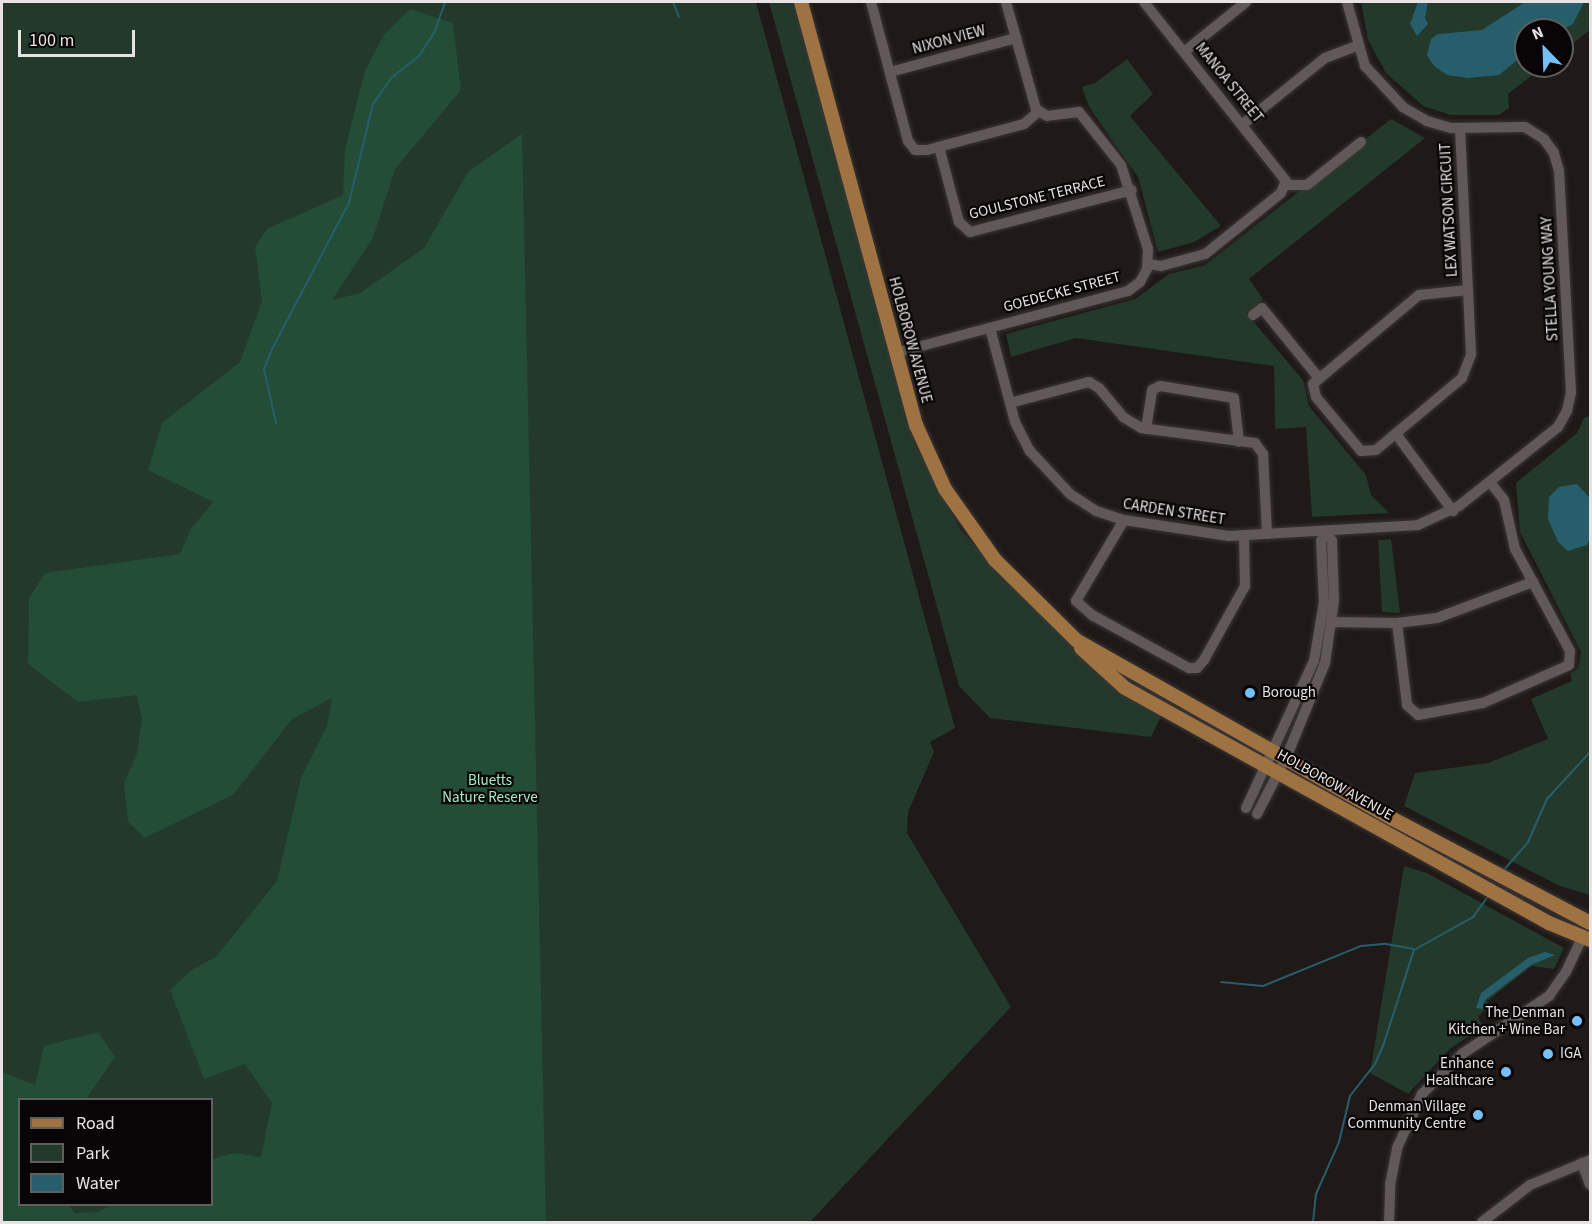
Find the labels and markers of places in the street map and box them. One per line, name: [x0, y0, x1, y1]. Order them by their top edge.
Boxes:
place label: Borough: [1262, 684, 1316, 702]
marker: Borough: [1243, 686, 1257, 700]
place label: The Denman Kitchen + Wine Bar: [1448, 1003, 1565, 1038]
marker: The Denman Kitchen + Wine Bar: [1570, 1014, 1584, 1028]
place label: IGA: [1560, 1045, 1581, 1063]
marker: IGA: [1541, 1047, 1555, 1061]
place label: Enhance Healthcare: [1426, 1054, 1494, 1089]
marker: Enhance Healthcare: [1499, 1065, 1513, 1079]
place label: Denman Village Community Centre: [1348, 1097, 1466, 1132]
marker: Denman Village Community Centre: [1471, 1108, 1485, 1122]

